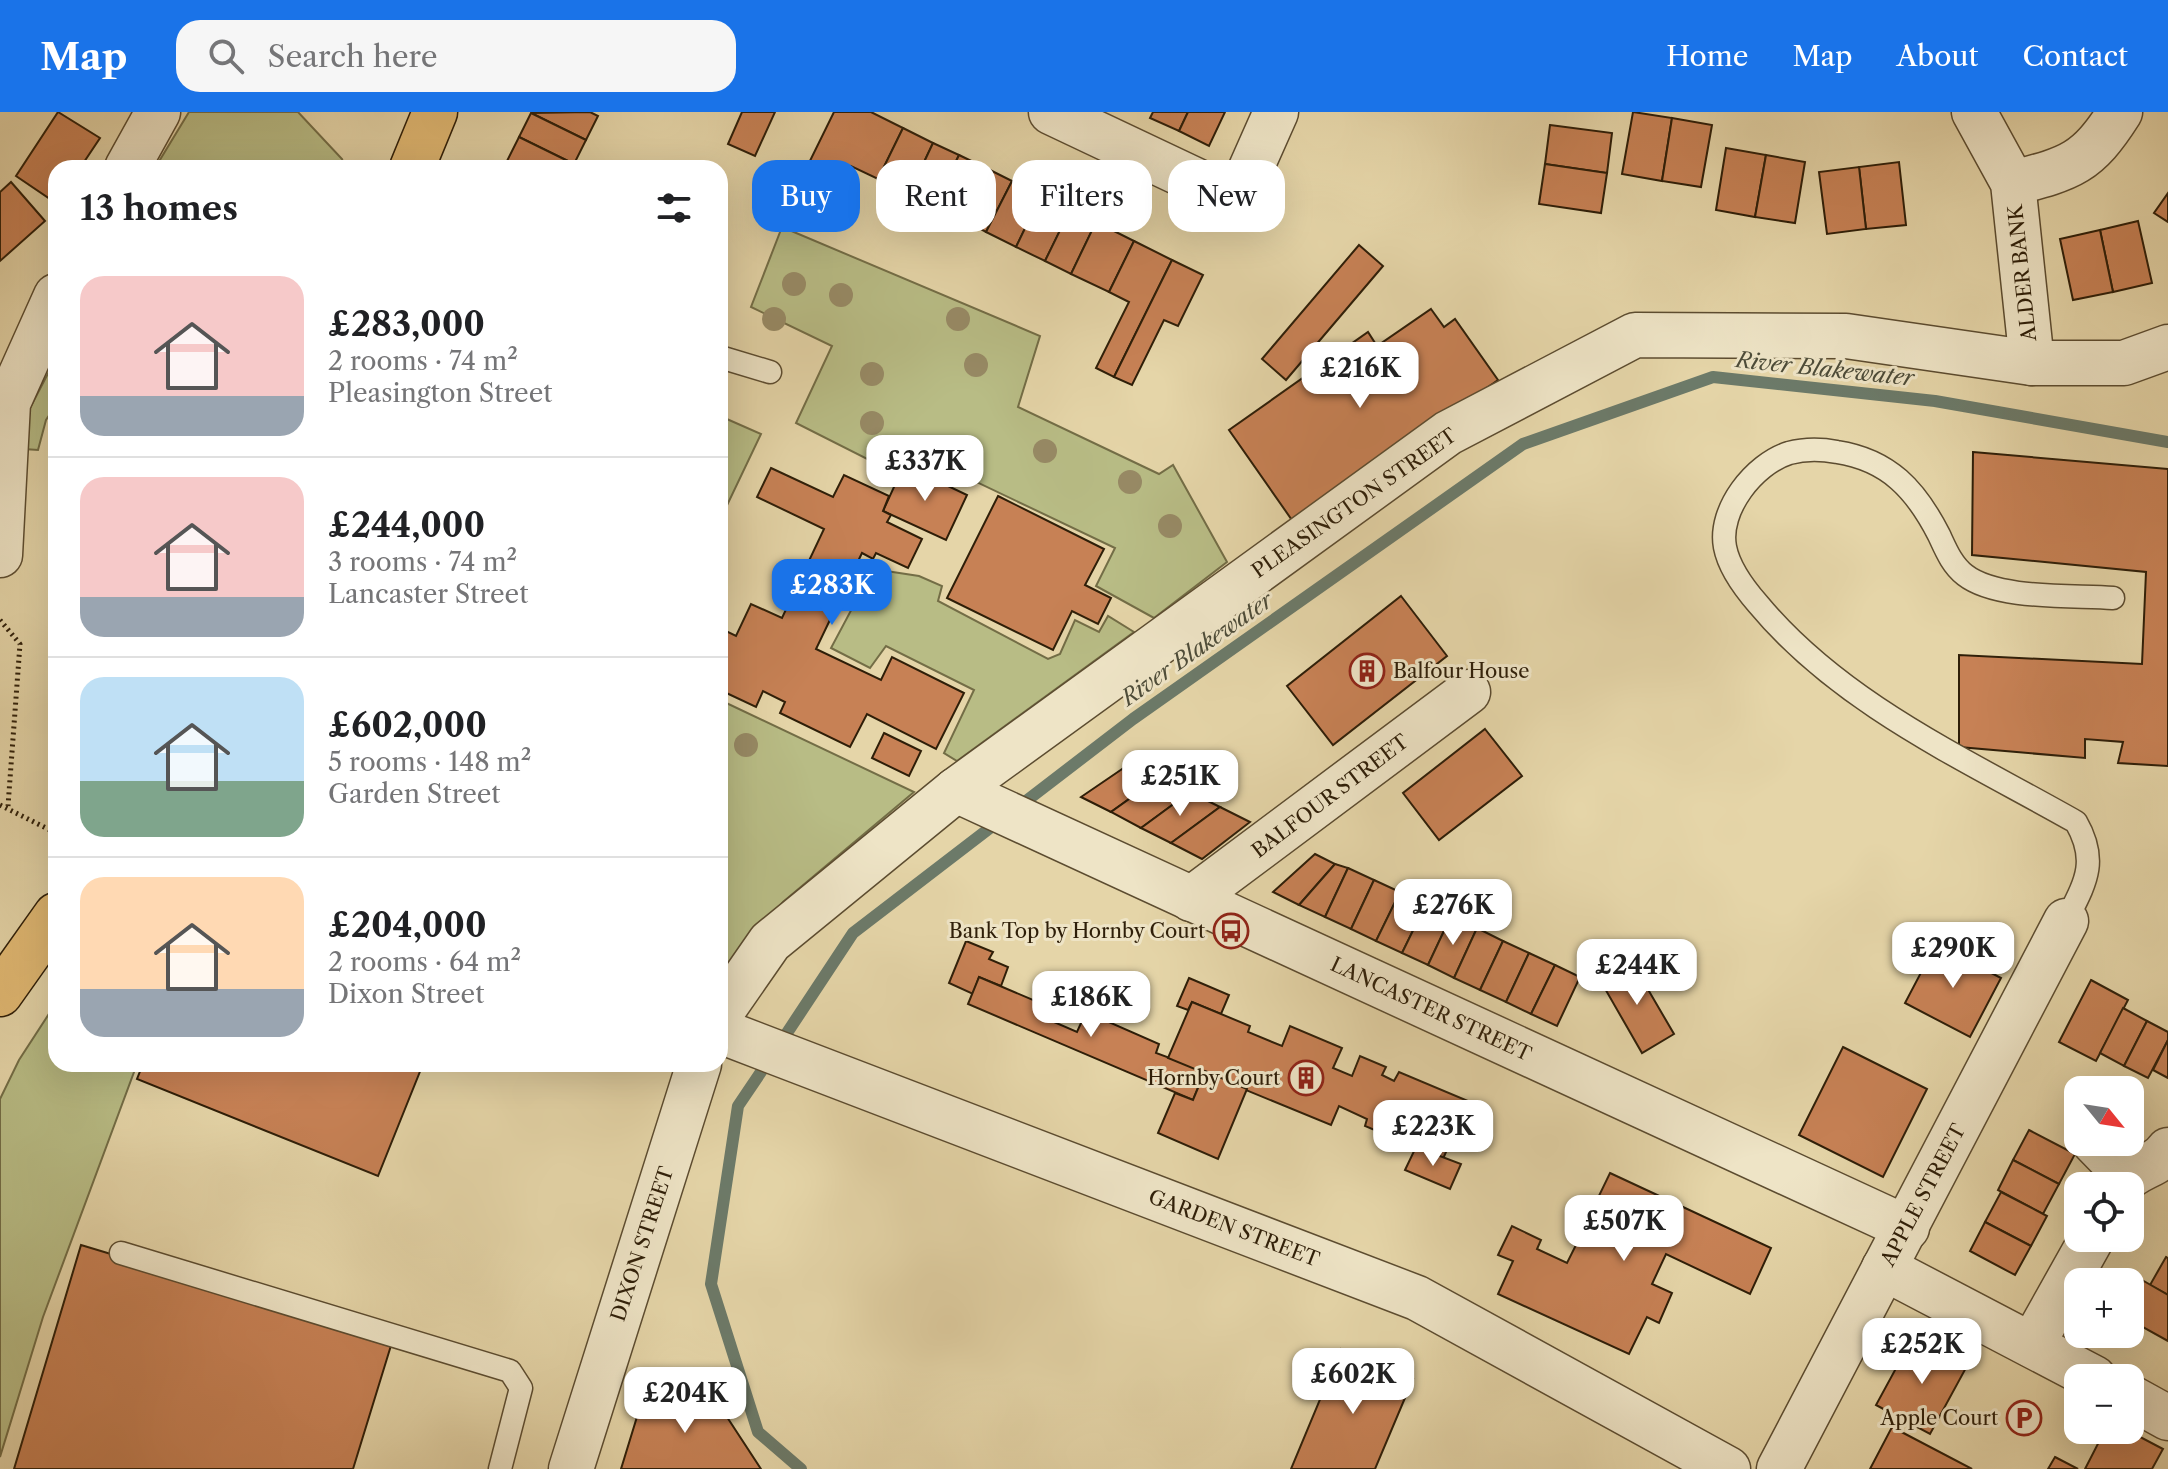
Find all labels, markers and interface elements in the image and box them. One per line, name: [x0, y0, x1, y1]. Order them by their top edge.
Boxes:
search box: [176, 20, 736, 92]
text: Map: [40, 33, 128, 80]
icon: search: [204, 34, 248, 78]
text: Search here: [268, 38, 438, 75]
text: Home: [1666, 39, 1748, 73]
text: Map: [1792, 39, 1852, 73]
text: About: [1896, 39, 1978, 73]
text: Contact: [2022, 39, 2128, 73]
chip: Buy: [752, 160, 860, 232]
chip: Rent: [876, 160, 996, 232]
chip: Filters: [1012, 160, 1152, 232]
chip: New: [1168, 160, 1285, 232]
icon: filters: [652, 186, 696, 230]
text: 13 homes: [80, 187, 238, 229]
street label: ALDER BANK: [2003, 202, 2041, 343]
text: £283,000: [328, 303, 485, 345]
icon: home: [144, 308, 240, 404]
pin: £216K: [1304, 342, 1416, 410]
text: 2 rooms · 74 m²: [328, 345, 518, 377]
water label: River Blakewater: [1733, 346, 1917, 392]
text: £216K: [1320, 352, 1400, 384]
text: Pleasington Street: [328, 377, 552, 409]
street label: PLEASINGTON STREET: [1247, 423, 1461, 583]
pin: £337K: [869, 435, 981, 503]
text: £337K: [884, 445, 966, 477]
text: £244,000: [328, 504, 485, 546]
icon: home: [144, 509, 240, 605]
text: 3 rooms · 74 m²: [328, 546, 517, 578]
pin: £283K: [776, 559, 888, 627]
text: £283K: [790, 569, 874, 601]
text: Lancaster Street: [328, 578, 528, 610]
water label: River Blakewater: [1114, 586, 1280, 713]
building icon: Balfour House: [1348, 652, 1386, 690]
place label: Balfour House: [1393, 659, 1529, 683]
text: £602,000: [328, 704, 487, 746]
icon: home: [144, 709, 240, 805]
street label: BALFOUR STREET: [1247, 729, 1413, 863]
text: 5 rooms · 148 m²: [328, 746, 531, 778]
pin: £251K: [1124, 750, 1236, 818]
text: £251K: [1140, 760, 1220, 792]
text: Garden Street: [328, 778, 501, 810]
pin: £276K: [1397, 879, 1509, 947]
text: £276K: [1412, 889, 1494, 921]
text: £204,000: [328, 904, 487, 946]
icon: home: [144, 909, 240, 1005]
bus stop icon: Bank Top by Hornby Court: [1212, 912, 1250, 950]
place label: Bank Top by Hornby Court: [949, 919, 1205, 943]
pin: £290K: [1897, 922, 2009, 990]
text: £290K: [1910, 932, 1996, 964]
pin: £244K: [1581, 939, 1693, 1007]
text: 2 rooms · 64 m²: [328, 946, 521, 978]
text: £244K: [1595, 949, 1679, 981]
street label: LANCASTER STREET: [1327, 952, 1535, 1066]
pin: £186K: [1035, 971, 1147, 1039]
text: Dixon Street: [328, 978, 484, 1010]
text: £186K: [1050, 981, 1132, 1013]
building icon: Hornby Court: [1287, 1059, 1325, 1097]
place label: Hornby Court: [1147, 1066, 1280, 1090]
north arrow: [2064, 1076, 2144, 1156]
map controls: [2064, 1076, 2144, 1444]
pin: £223K: [1377, 1100, 1489, 1168]
text: £223K: [1391, 1110, 1475, 1142]
street label: APPLE STREET: [1875, 1120, 1971, 1271]
street label: DIXON STREET: [606, 1164, 678, 1324]
button: locate: [2064, 1172, 2144, 1252]
street label: GARDEN STREET: [1145, 1184, 1323, 1272]
pin: £507K: [1568, 1195, 1680, 1263]
text: £507K: [1583, 1205, 1665, 1237]
button: +: [2064, 1268, 2144, 1348]
pin: £252K: [1866, 1318, 1978, 1386]
text: £252K: [1880, 1328, 1964, 1360]
pin: £602K: [1297, 1348, 1409, 1416]
text: £602K: [1310, 1358, 1396, 1390]
button: −: [2064, 1364, 2144, 1444]
pin: £204K: [629, 1367, 741, 1435]
text: £204K: [642, 1377, 728, 1409]
parking icon: Apple Court: [2005, 1399, 2043, 1437]
place label: Apple Court: [1880, 1406, 1998, 1430]

